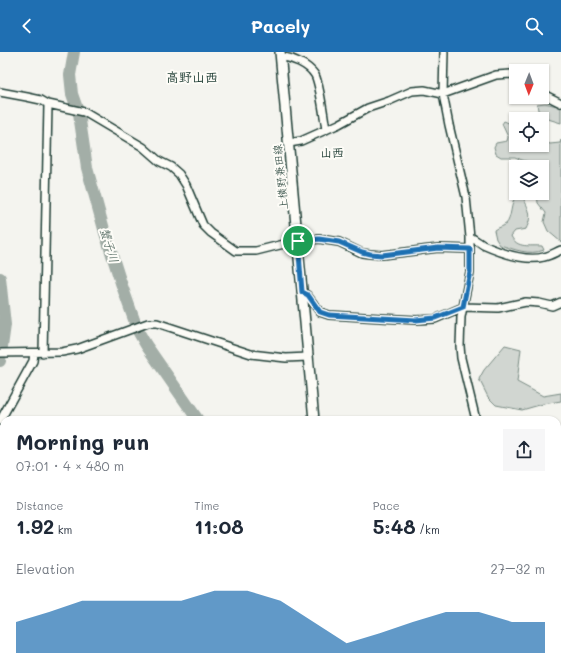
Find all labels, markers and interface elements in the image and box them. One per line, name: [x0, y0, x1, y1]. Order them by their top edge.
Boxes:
text: Pacely: [251, 14, 310, 38]
icon: back: [16, 15, 38, 37]
icon: search: [523, 15, 545, 37]
north arrow: [509, 64, 549, 104]
map controls: [509, 64, 549, 200]
district label: 高野山西: [166, 68, 218, 85]
button: locate: [509, 112, 549, 152]
street label: 上横野兼田線: [269, 143, 291, 211]
district label: 山西: [320, 144, 344, 160]
button: layers: [509, 160, 549, 200]
pin: [281, 224, 315, 258]
water label: 蟹子川: [97, 225, 123, 265]
icon: arrive: [287, 230, 309, 252]
text: Morning run: [16, 427, 149, 456]
button: share: [503, 429, 545, 471]
text: 07:01 · 4 × 480 m: [16, 457, 124, 474]
text: Distance: [16, 498, 63, 513]
text: Time: [194, 498, 219, 513]
text: Pace: [373, 498, 400, 513]
text: 1.92: [16, 513, 54, 539]
text: 11:08: [194, 513, 244, 539]
text: 5:48: [373, 513, 416, 539]
text: km: [54, 522, 72, 537]
text: /km: [416, 522, 440, 537]
text: Elevation: [16, 560, 74, 577]
text: 27–32 m: [491, 560, 545, 577]

